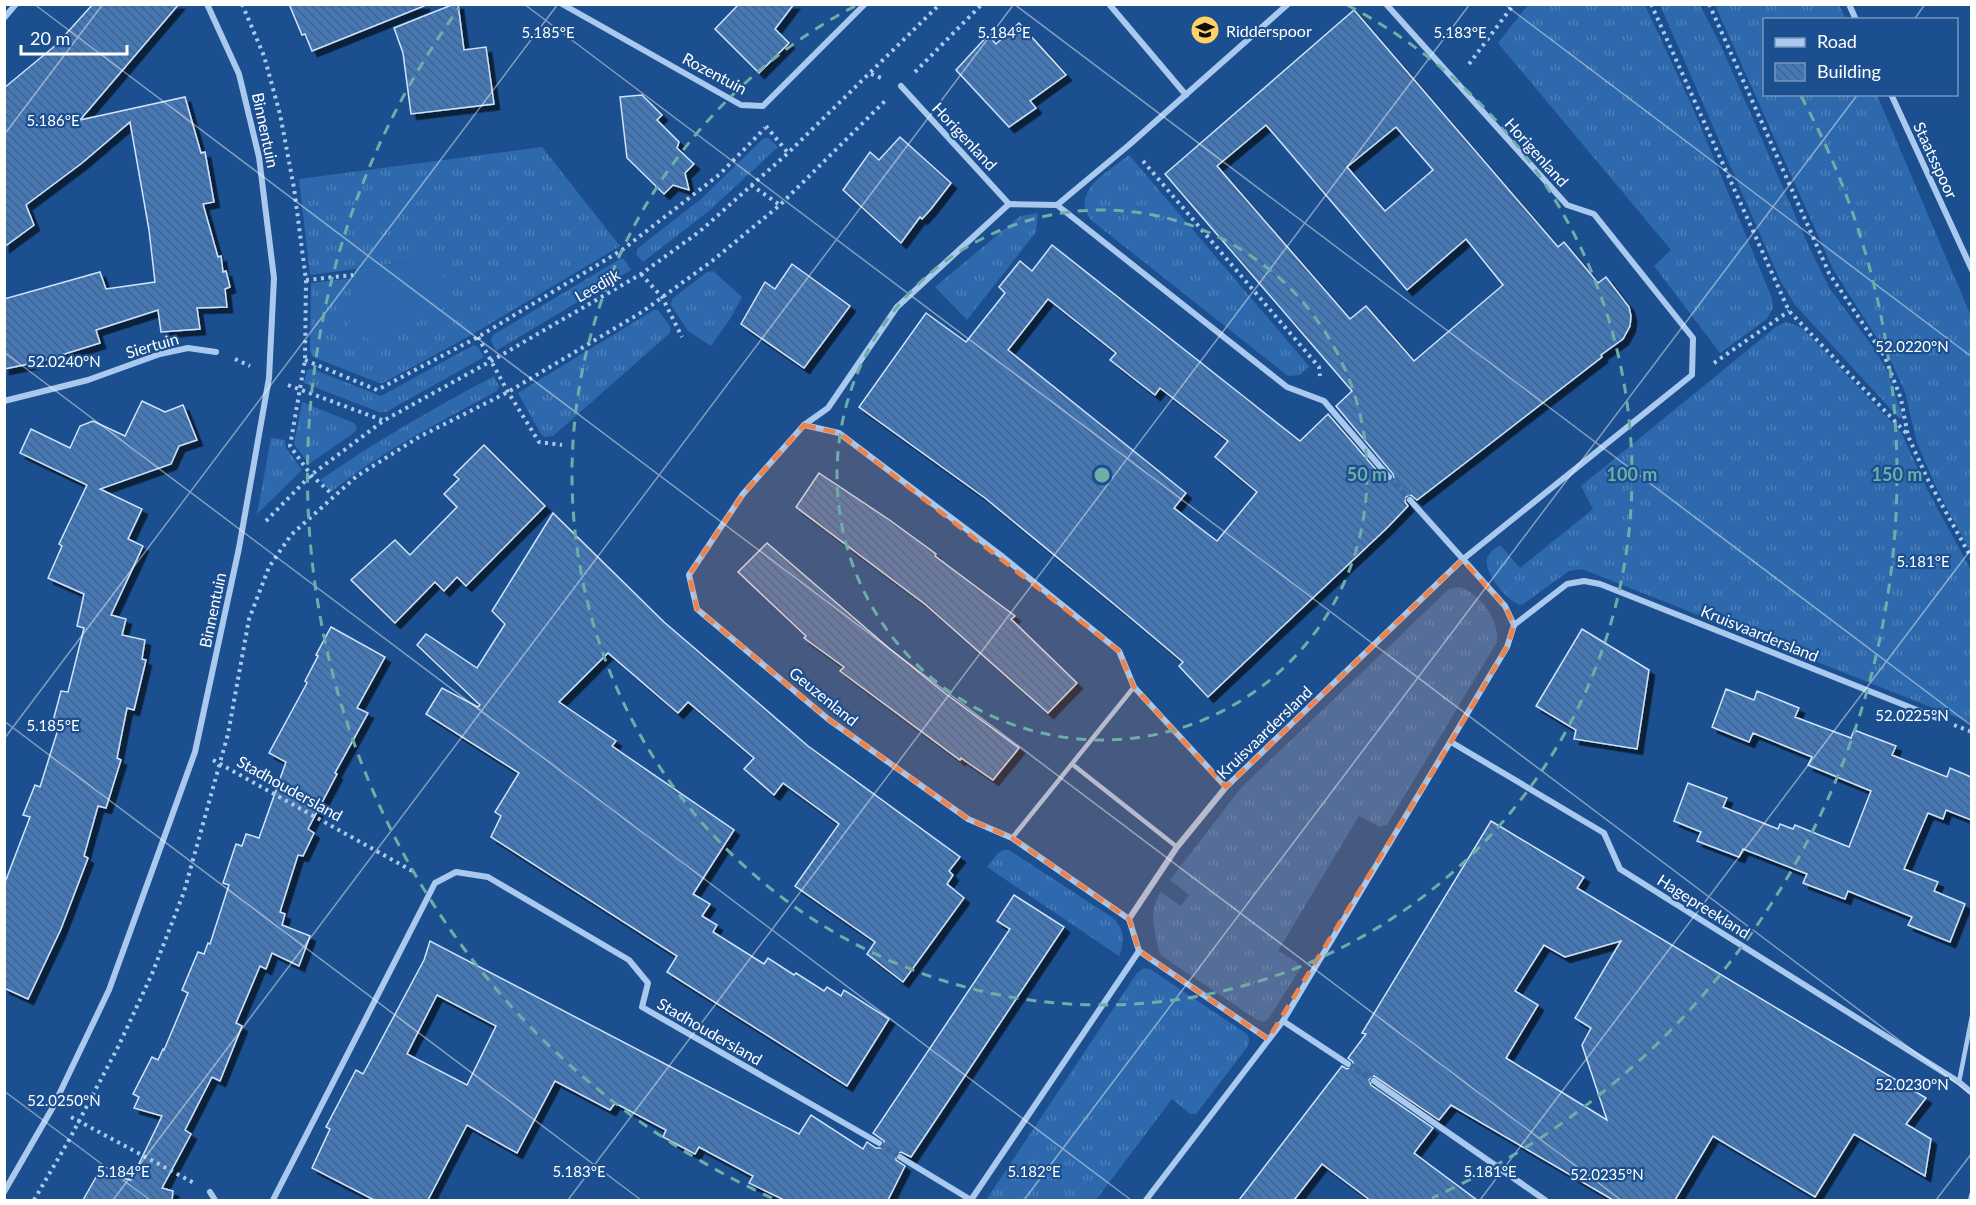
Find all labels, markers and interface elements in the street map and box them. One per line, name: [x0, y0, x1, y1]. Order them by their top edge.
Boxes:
school or university icon: Ridderspoor: [1189, 14, 1221, 46]
scale bar: [21, 18, 128, 56]
legend: [1763, 18, 1958, 96]
place label: Ridderspoor: [1226, 21, 1312, 40]
text: 5.185°E: [521, 23, 575, 41]
text: 5.184°E: [977, 23, 1031, 41]
text: 5.183°E: [1433, 23, 1487, 41]
text: 20 m: [30, 27, 70, 49]
text: Road: [1817, 30, 1857, 52]
street label: Rozentuin: [680, 48, 750, 98]
text: Building: [1817, 60, 1881, 82]
street label: Binnentuin: [249, 91, 283, 169]
street label: Horigenland: [929, 98, 1001, 174]
text: 5.186°E: [26, 111, 80, 129]
street label: Horigenland: [1501, 114, 1573, 190]
street label: Staatsspoor: [1910, 119, 1962, 202]
street label: Leedijk: [571, 264, 624, 306]
street label: Siertuin: [123, 328, 181, 362]
text: 52.0220°N: [1875, 337, 1949, 355]
text: 52.0240°N: [27, 352, 101, 370]
text: 50 m: [1347, 463, 1387, 485]
text: 100 m: [1607, 463, 1657, 485]
text: 150 m: [1872, 463, 1922, 485]
centre of rings: [1092, 465, 1112, 485]
text: 5.181°E: [1896, 552, 1950, 570]
street label: Binnentuin: [195, 571, 229, 649]
street label: Kruisvaardersland: [1698, 601, 1822, 665]
street label: Geuzenland: [786, 662, 862, 730]
street label: Kruisvaardersland: [1212, 682, 1316, 782]
text: 52.0225°N: [1875, 706, 1949, 724]
text: 5.185°E: [26, 716, 80, 734]
street label: Stadhoudersland: [234, 751, 346, 825]
street label: Hagepreekland: [1654, 870, 1754, 942]
street label: Stadhoudersland: [654, 993, 766, 1069]
text: 52.0230°N: [1875, 1075, 1949, 1093]
text: 52.0250°N: [27, 1091, 101, 1109]
text: 5.184°E: [96, 1162, 150, 1180]
text: 5.183°E: [552, 1162, 606, 1180]
text: 5.182°E: [1007, 1162, 1061, 1180]
text: 5.181°E: [1463, 1162, 1517, 1180]
text: 52.0235°N: [1570, 1165, 1644, 1183]

